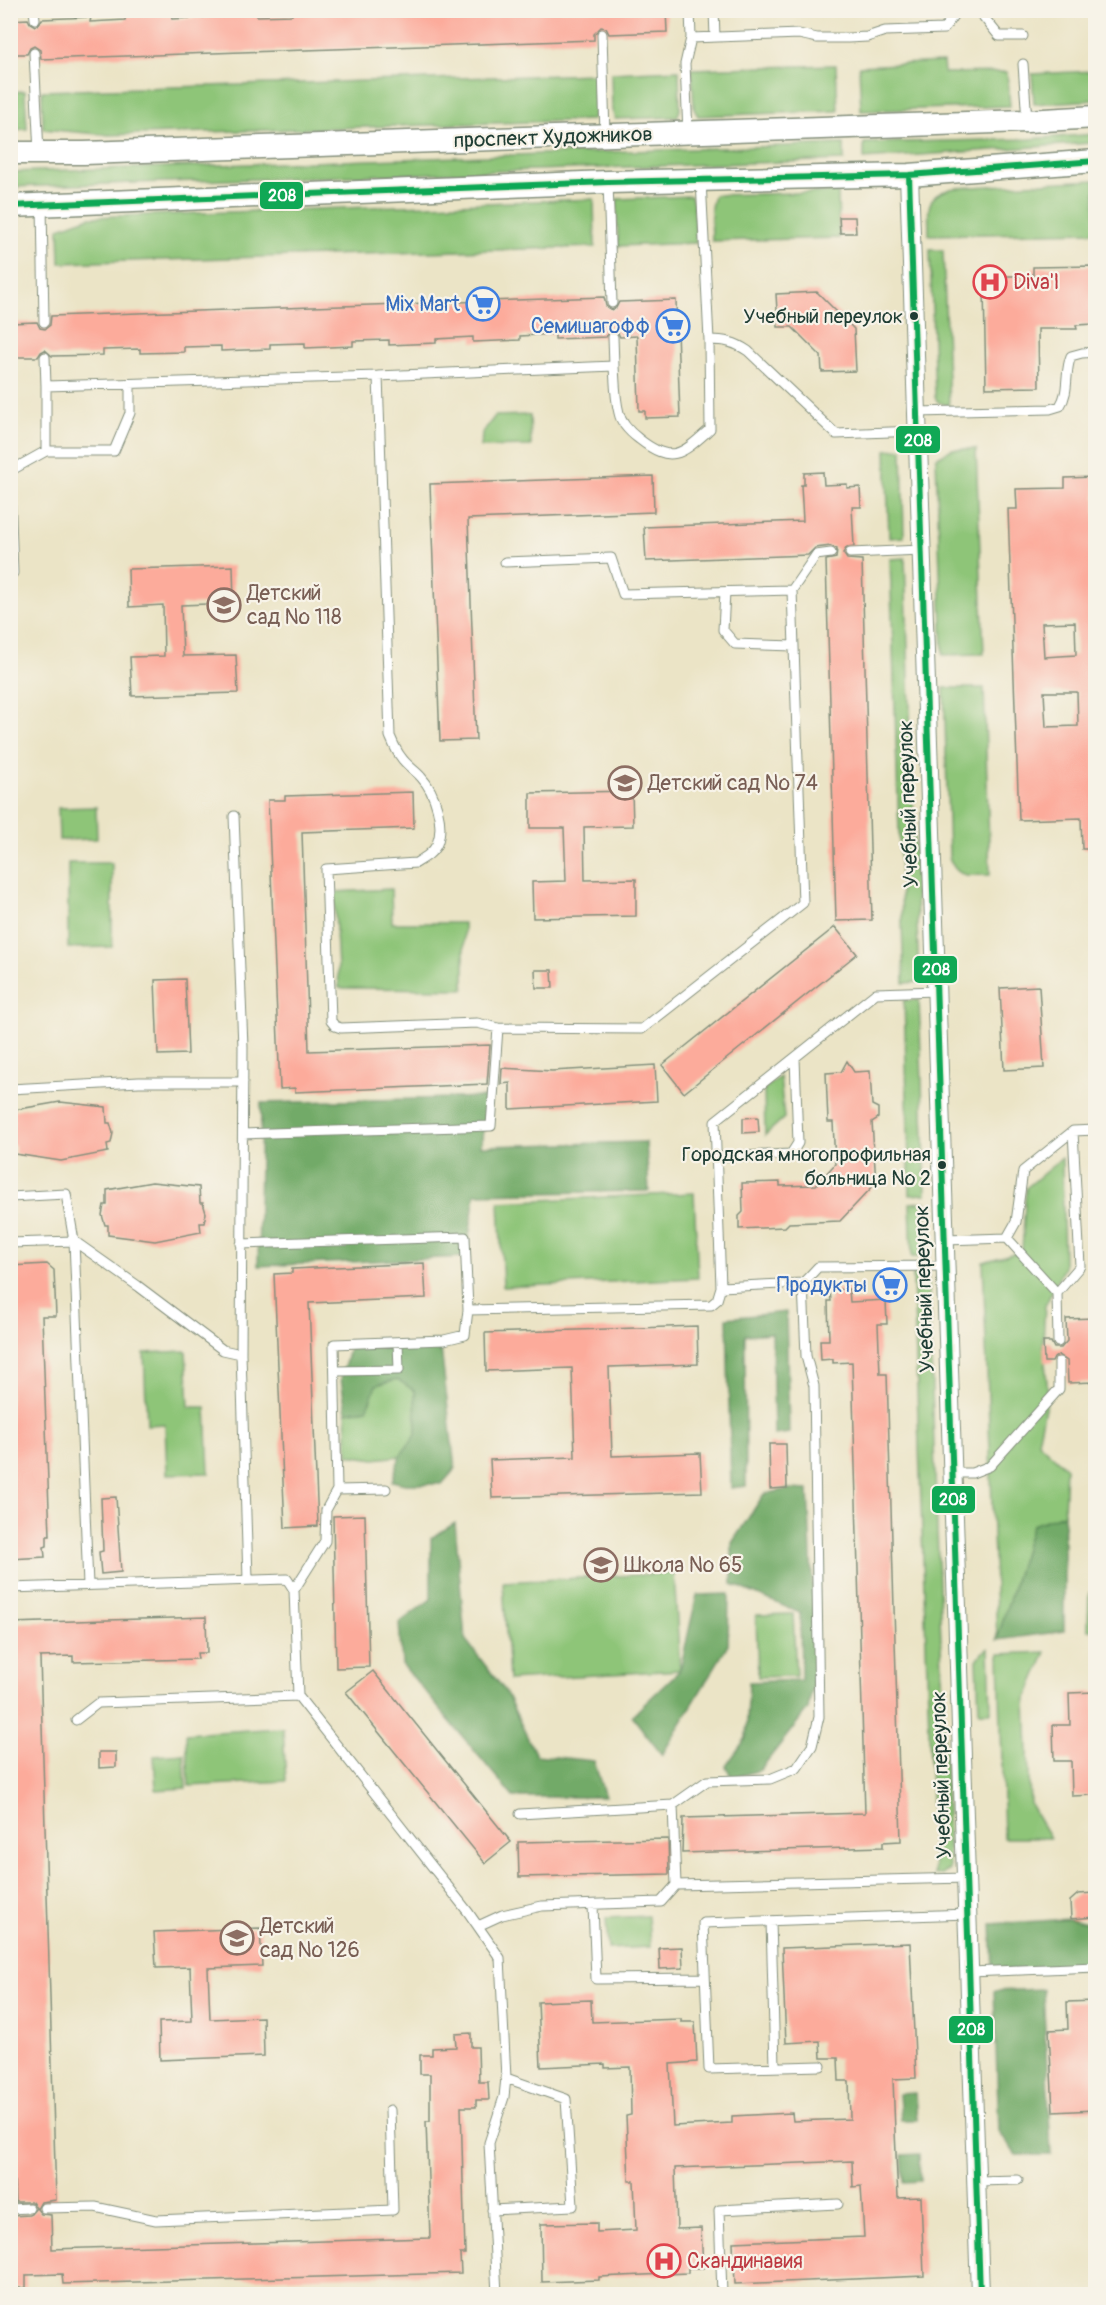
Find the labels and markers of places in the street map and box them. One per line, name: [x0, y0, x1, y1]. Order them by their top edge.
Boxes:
hospital icon: Diva'l: [972, 264, 1008, 300]
place label: Diva'l: [1013, 269, 1059, 296]
supermarket icon: Mix Mart: [465, 286, 501, 322]
place label: Mix Mart: [385, 291, 461, 318]
place label: Учебный переулок: [743, 304, 903, 329]
supermarket icon: Семишагофф: [655, 308, 691, 344]
marker: Учебный переулок: [908, 310, 920, 322]
place label: Семишагофф: [531, 313, 650, 340]
place label: Детский сад № 118: [246, 580, 342, 631]
school or university icon: Детский сад № 118: [206, 587, 242, 623]
school or university icon: Детский сад № 74: [607, 765, 643, 801]
place label: Детский сад № 74: [647, 770, 818, 797]
place label: Городская многопрофильная больница № 2: [682, 1142, 931, 1191]
marker: Городская многопрофильная больница № 2: [936, 1159, 948, 1171]
supermarket icon: Продукты: [872, 1267, 908, 1303]
place label: Продукты: [777, 1272, 867, 1299]
school or university icon: Школа № 65: [583, 1547, 619, 1583]
place label: Школа № 65: [624, 1552, 742, 1579]
place label: Детский сад № 126: [259, 1913, 360, 1964]
school or university icon: Детский сад № 126: [219, 1920, 255, 1956]
hospital icon: Скандинавия: [646, 2243, 682, 2279]
place label: Скандинавия: [687, 2248, 803, 2275]

